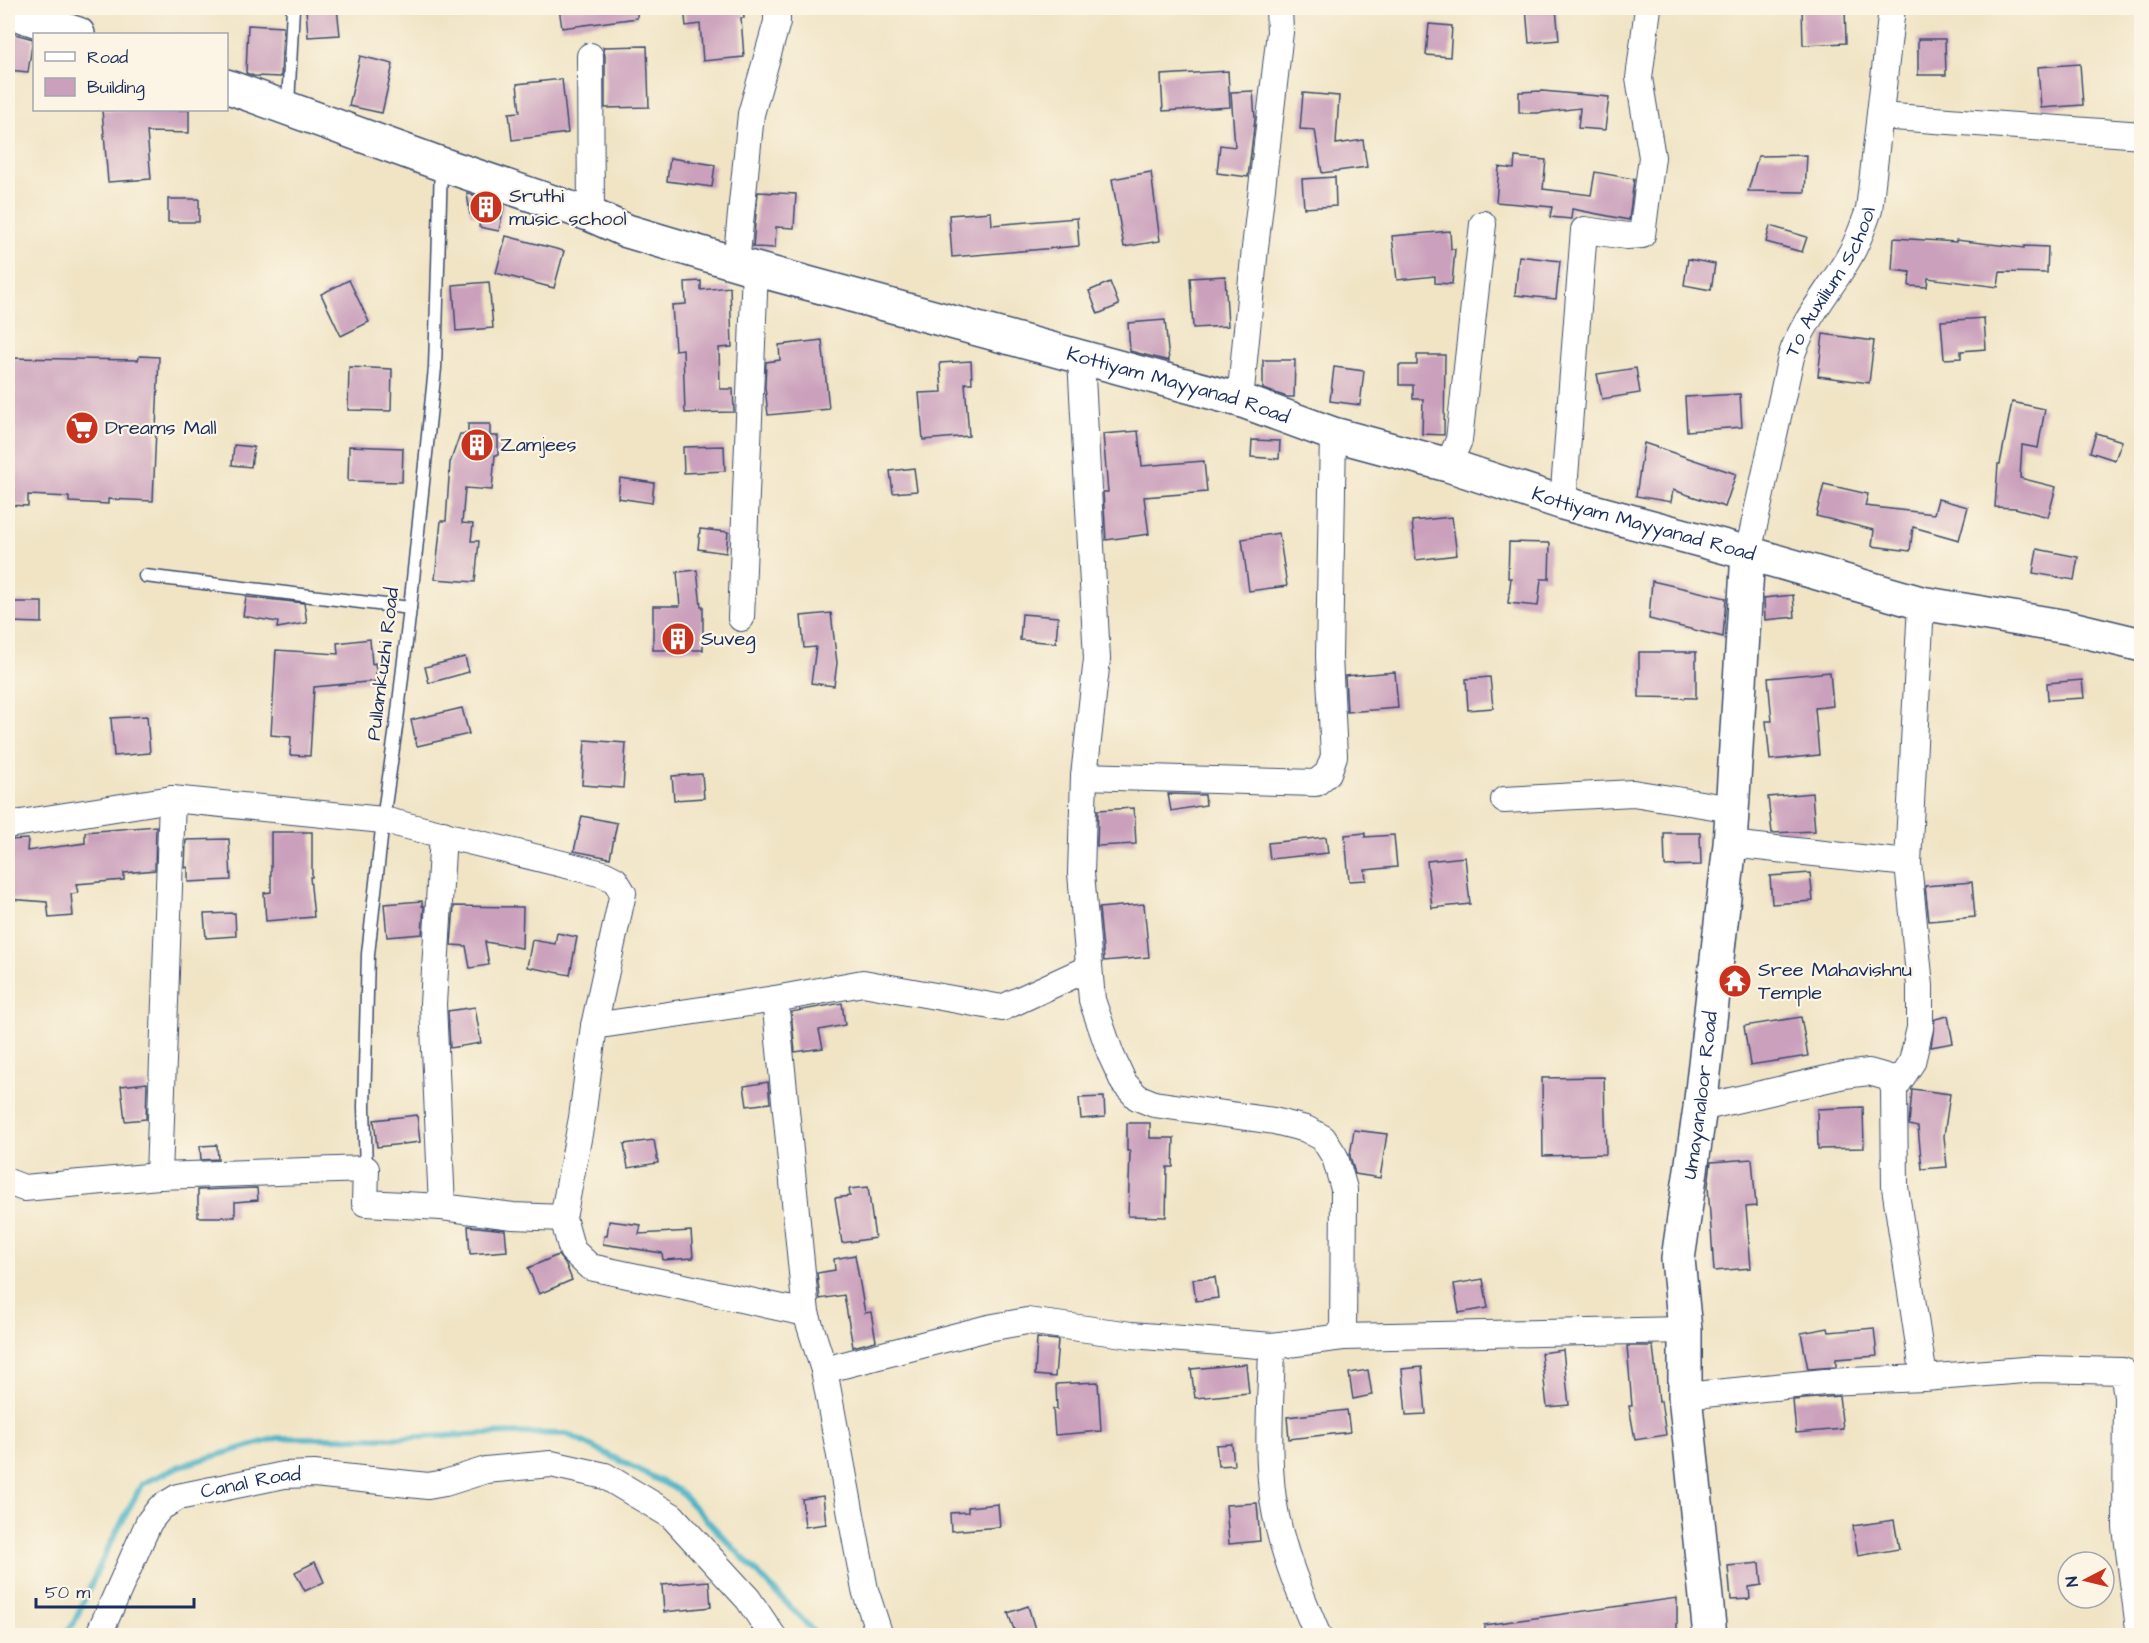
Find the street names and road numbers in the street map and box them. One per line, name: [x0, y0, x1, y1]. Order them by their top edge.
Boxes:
street label: To Auxilium School: [1778, 206, 1883, 361]
street label: Kottiyam Mayyanad Road: [1064, 340, 1294, 431]
street label: Kottiyam Mayyanad Road: [1528, 480, 1759, 568]
street label: Pullamkuzhi Road: [360, 586, 406, 742]
street label: Umayanaloor Road: [1676, 1010, 1725, 1181]
street label: Canal Road: [198, 1460, 301, 1506]

